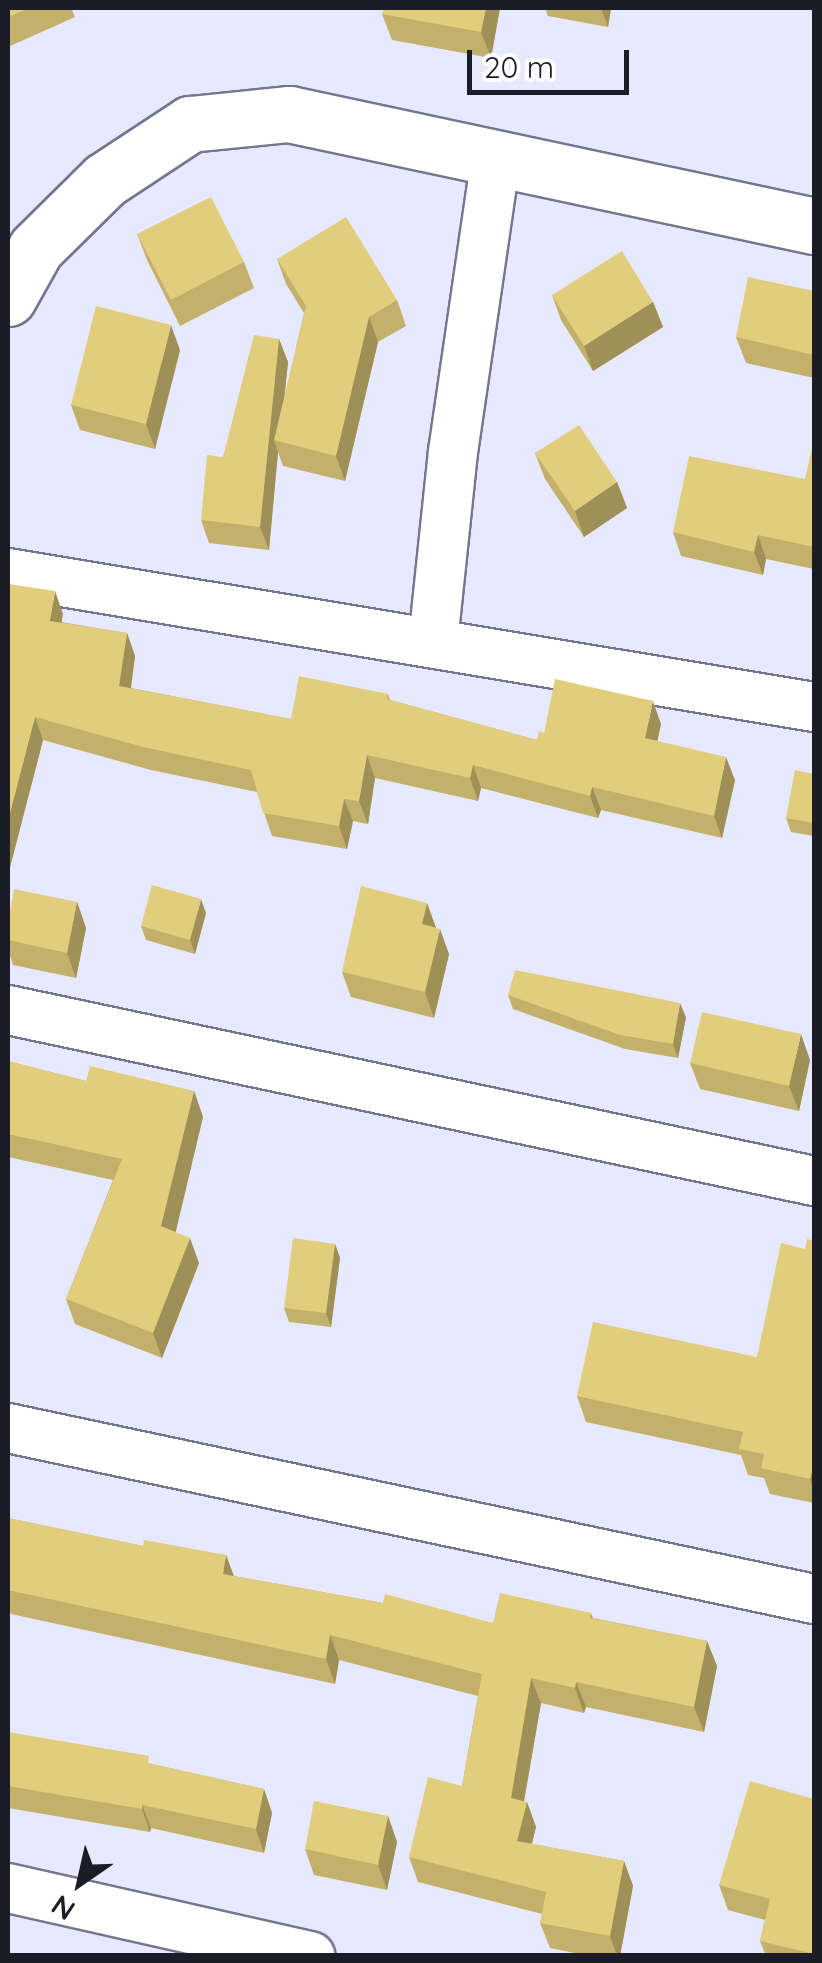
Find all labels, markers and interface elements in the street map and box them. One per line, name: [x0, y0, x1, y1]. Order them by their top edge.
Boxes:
scale bar: [472, 30, 634, 92]
text: 20 m: [484, 48, 554, 86]
north arrow: [30, 1833, 130, 1933]
text: N: [45, 1888, 81, 1929]

